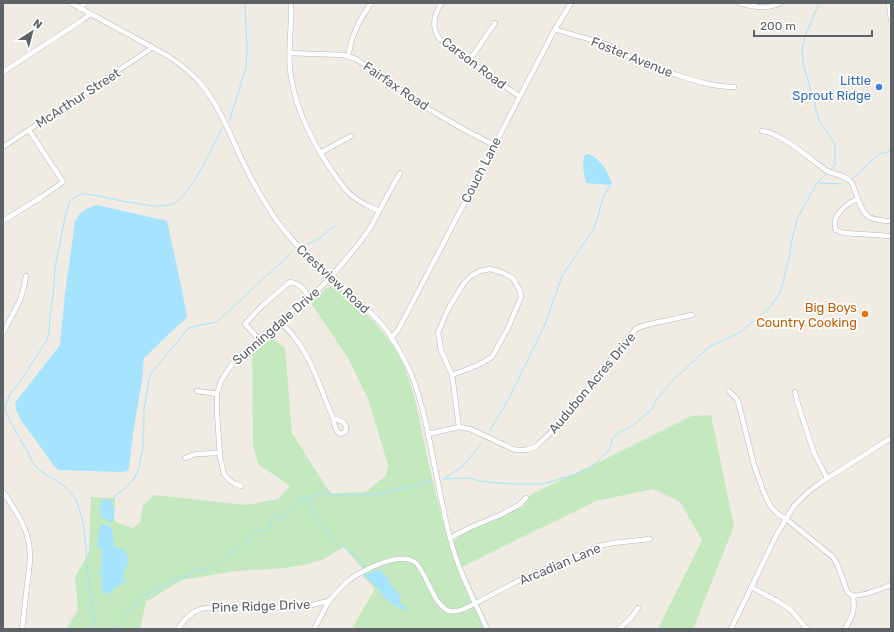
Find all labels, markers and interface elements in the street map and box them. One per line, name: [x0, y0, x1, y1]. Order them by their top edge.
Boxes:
north arrow: [12, 12, 52, 52]
scale bar: [754, 12, 872, 38]
text: N: [31, 17, 45, 32]
text: 200 m: [760, 19, 796, 33]
street label: Carson Road: [439, 34, 509, 92]
street label: Foster Avenue: [589, 34, 675, 80]
street label: Fairfax Road: [360, 59, 432, 113]
street label: McArthur Street: [33, 65, 123, 131]
place label: Little Sprout Ridge: [792, 73, 871, 104]
marker: Little Sprout Ridge: [874, 82, 884, 92]
street label: Couch Lane: [458, 135, 504, 205]
street label: Crestview Road: [293, 241, 373, 317]
street label: Sunningdale Drive: [229, 284, 323, 369]
place label: Big Boys Country Cooking: [756, 300, 857, 331]
marker: Big Boys Country Cooking: [860, 309, 870, 319]
street label: Audubon Acres Drive: [545, 330, 639, 436]
street label: Arcadian Lane: [517, 540, 603, 588]
street label: Pine Ridge Drive: [211, 597, 311, 616]

